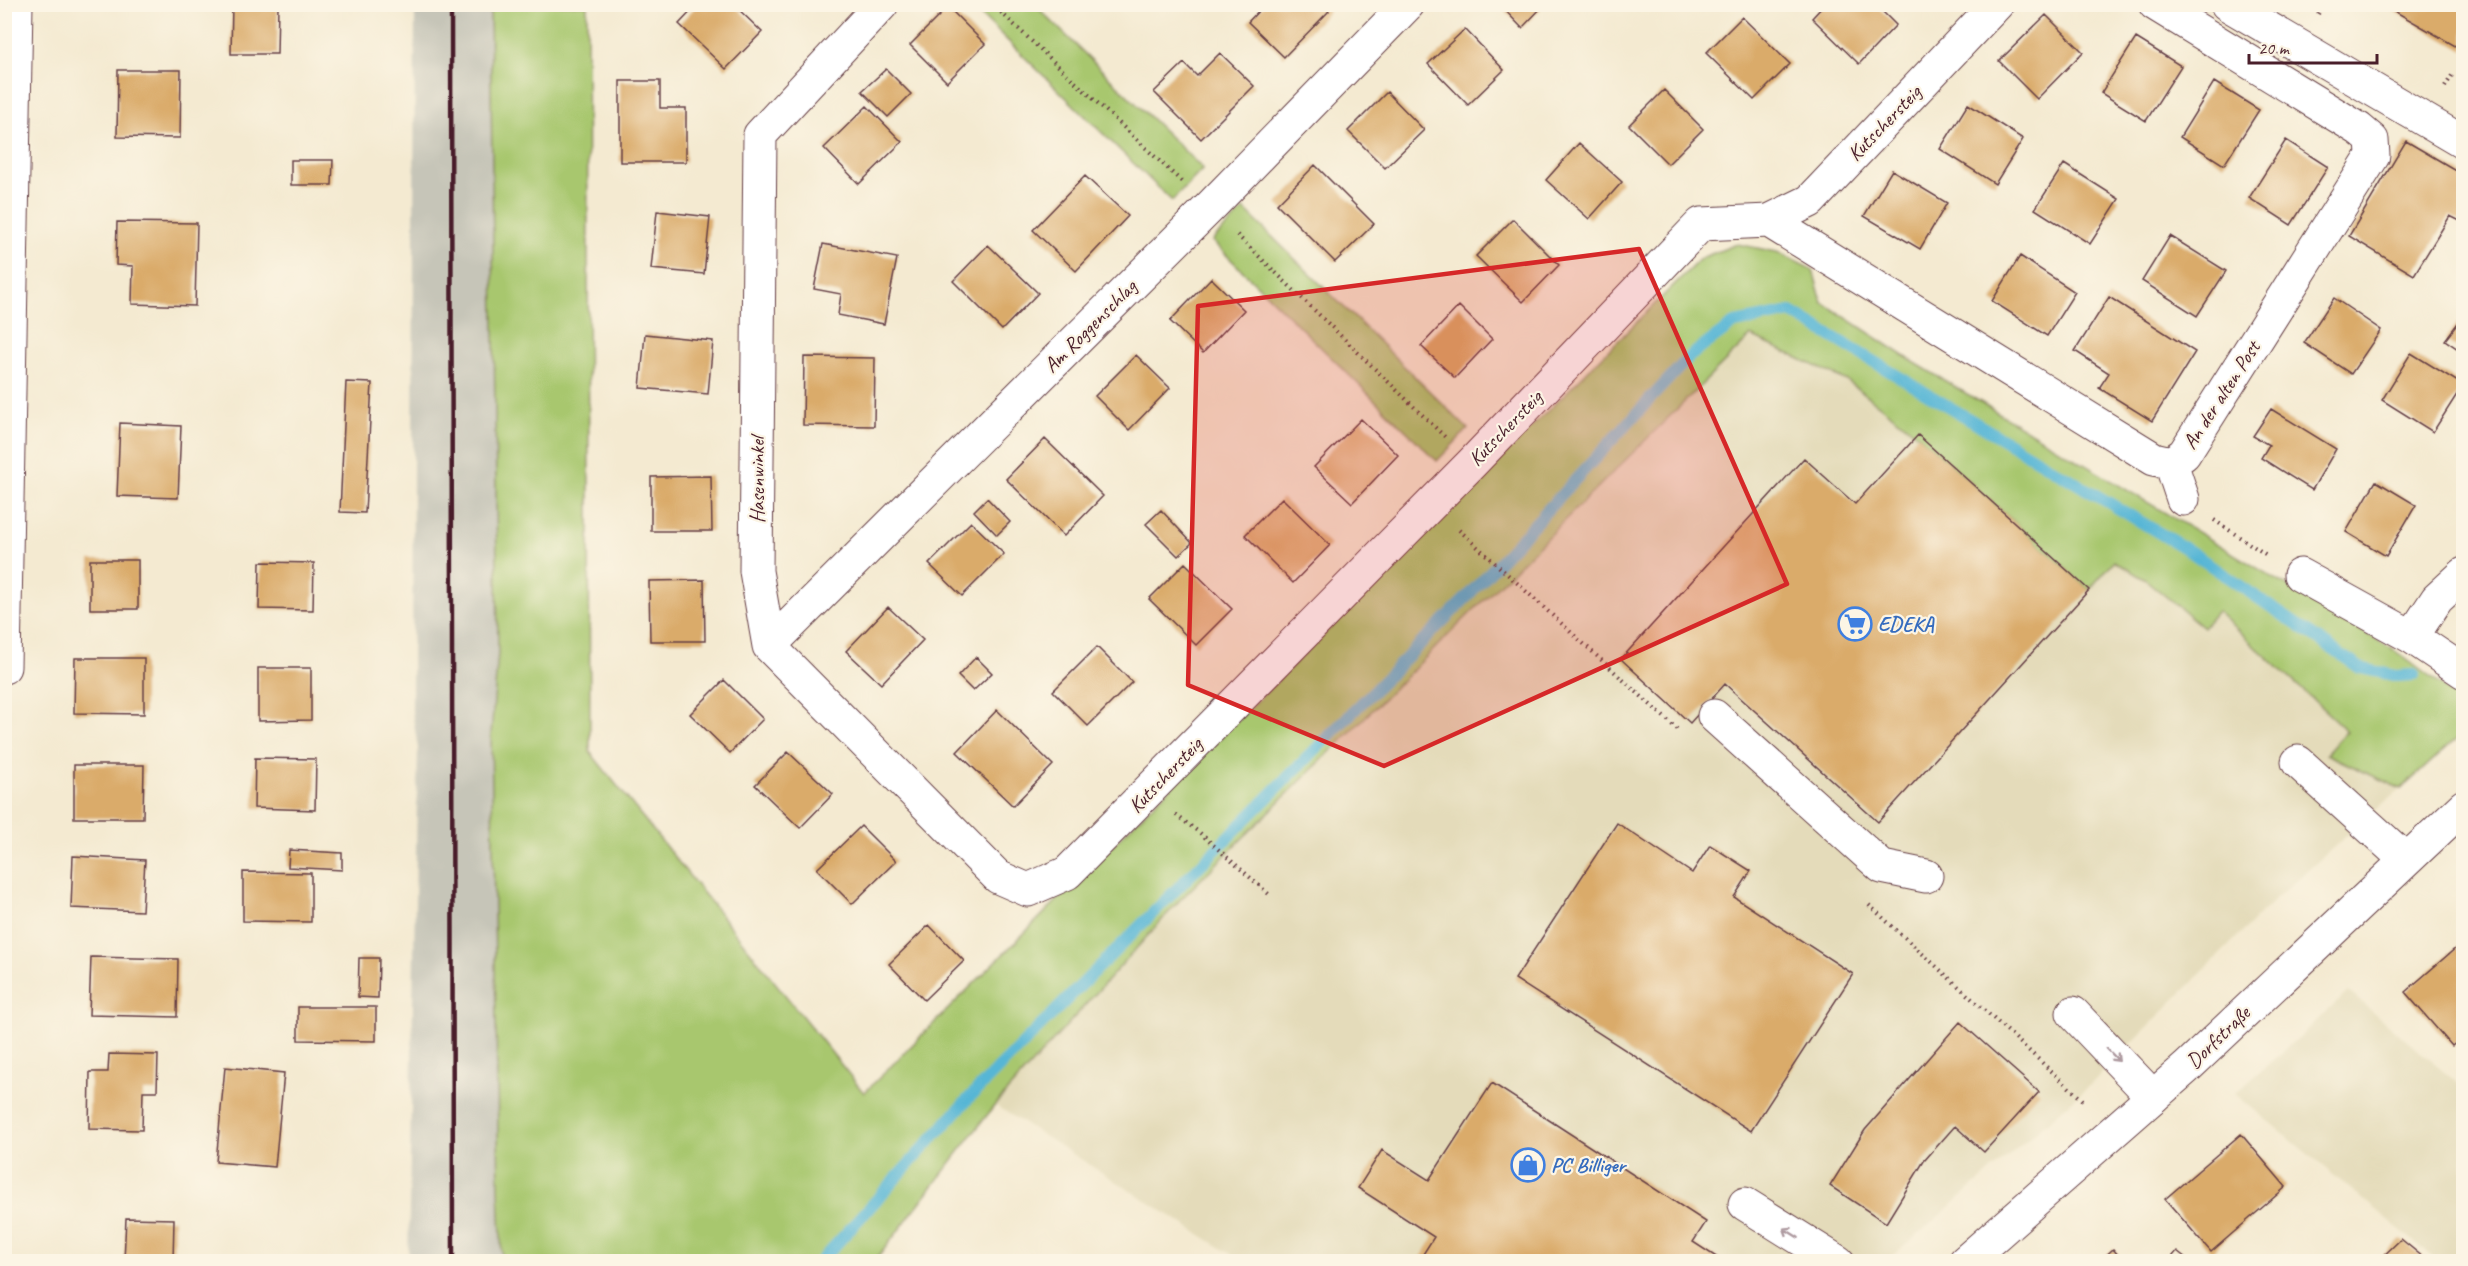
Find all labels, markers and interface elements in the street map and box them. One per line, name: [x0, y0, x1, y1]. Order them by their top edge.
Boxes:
scale bar: [2249, 27, 2376, 65]
text: 20 m: [2258, 37, 2291, 59]
street label: Kutschersteig: [1842, 79, 1928, 166]
street label: Am Roggenschlag: [1038, 273, 1143, 378]
street label: An der alten Post: [2176, 334, 2267, 454]
street label: Kutschersteig: [1463, 384, 1549, 471]
street label: Hasenwinkel: [744, 433, 770, 523]
supermarket icon: EDEKA: [1837, 606, 1873, 642]
place label: EDEKA: [1878, 611, 1935, 637]
street label: Kutschersteig: [1123, 731, 1209, 818]
street label: Dorfstraße: [2181, 999, 2257, 1074]
one-way arrow: [2106, 1047, 2120, 1062]
shop icon: PC Billiger: [1510, 1147, 1546, 1183]
place label: PC Billiger: [1551, 1152, 1628, 1178]
one-way arrow: [1783, 1226, 1800, 1238]

